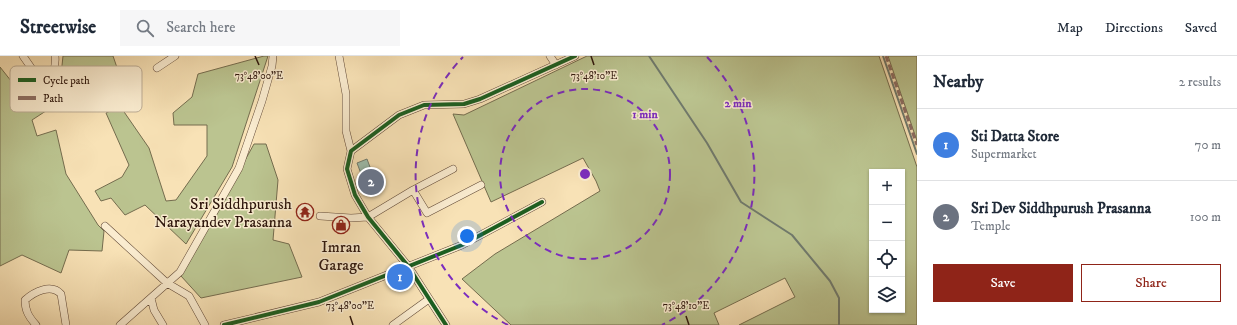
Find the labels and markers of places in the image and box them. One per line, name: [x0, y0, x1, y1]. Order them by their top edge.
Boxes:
pin: 2: [358, 167, 384, 197]
centre of rings: [578, 167, 592, 181]
place label: Sri Siddhpurush Narayandev Prasanna: [154, 194, 293, 232]
temple icon: Sri Siddhpurush Narayandev Prasanna: [295, 202, 315, 222]
shop icon: Imran Garage: [331, 215, 351, 235]
place label: Imran Garage: [318, 237, 364, 275]
pin: 1: [387, 262, 413, 292]

